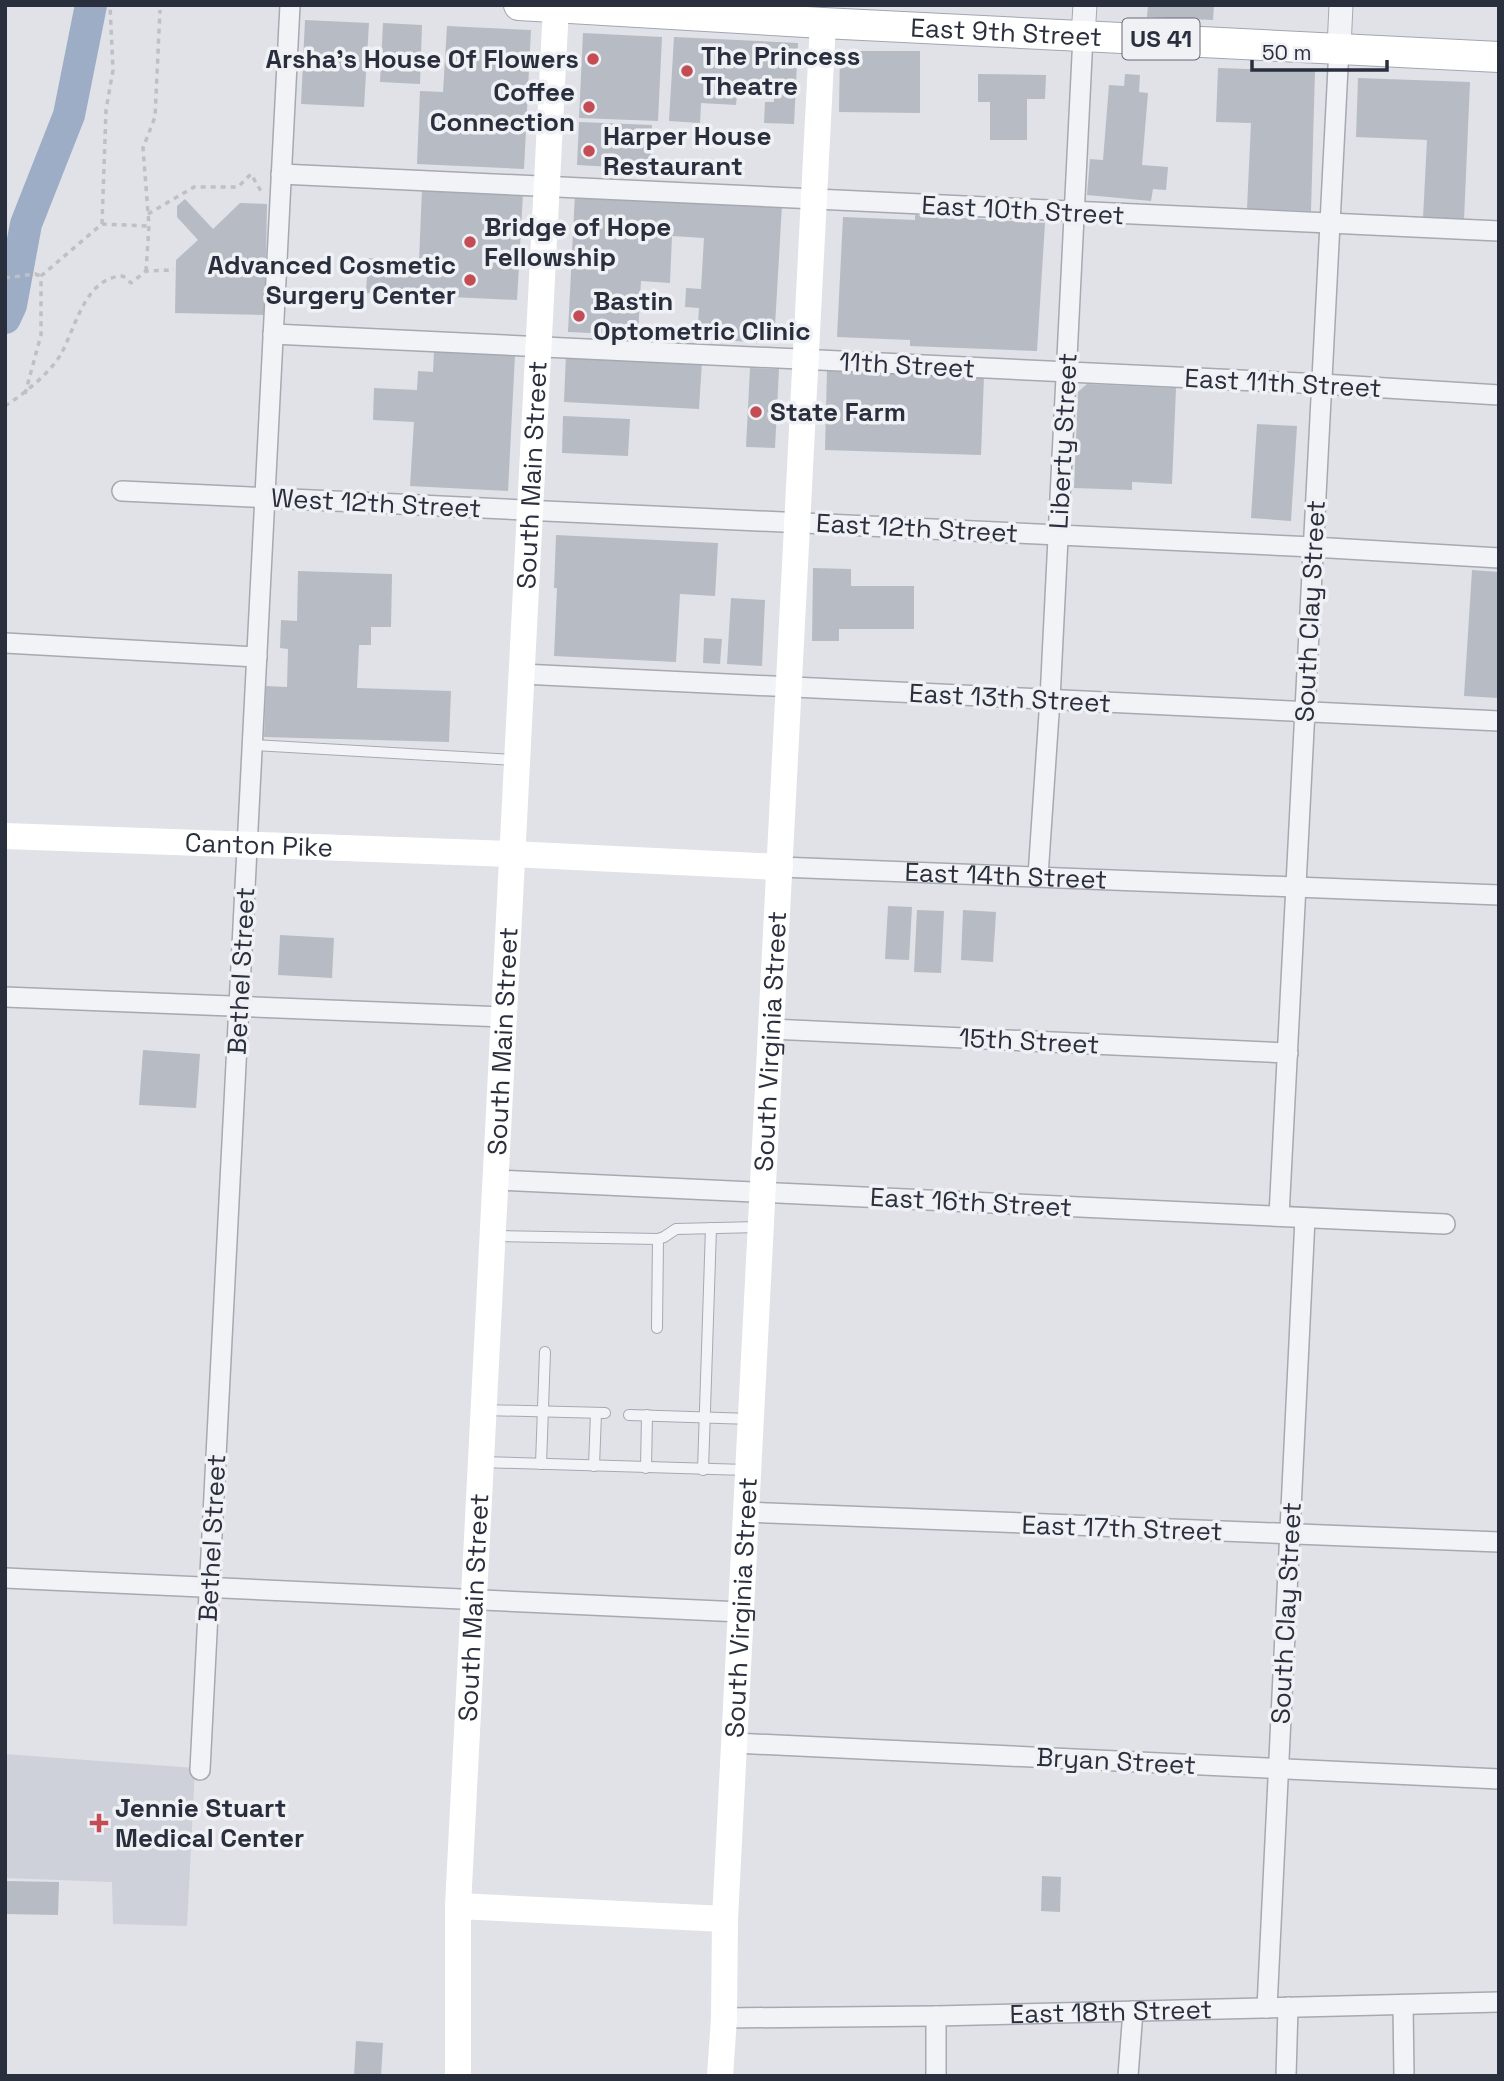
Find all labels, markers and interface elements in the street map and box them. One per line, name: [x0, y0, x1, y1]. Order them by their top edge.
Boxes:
street label: East 9th Street: [910, 10, 1103, 54]
road number: US 41: [1122, 18, 1200, 60]
scale bar: [1252, 28, 1387, 72]
place label: The Princess Theatre: [701, 39, 860, 103]
text: 50 m: [1262, 39, 1312, 66]
place label: Arsha's House Of Flowers: [266, 42, 579, 76]
marker: Arsha's House Of Flowers: [585, 51, 601, 67]
marker: The Princess Theatre: [679, 63, 695, 79]
place label: Coffee Connection: [430, 75, 575, 139]
marker: Coffee Connection: [581, 99, 597, 115]
place label: Harper House Restaurant: [603, 119, 771, 183]
marker: Harper House Restaurant: [581, 143, 597, 159]
street label: East 10th Street: [921, 188, 1125, 232]
place label: Bridge of Hope Fellowship: [484, 210, 671, 274]
marker: Bridge of Hope Fellowship: [462, 234, 478, 250]
place label: Advanced Cosmetic Surgery Center: [207, 248, 456, 312]
marker: Advanced Cosmetic Surgery Center: [462, 272, 478, 288]
place label: Bastin Optometric Clinic: [593, 284, 811, 348]
marker: Bastin Optometric Clinic: [571, 308, 587, 324]
street label: 11th Street: [838, 344, 976, 386]
street label: Liberty Street: [1041, 352, 1085, 530]
street label: South Main Street: [509, 360, 555, 590]
street label: East 11th Street: [1184, 361, 1382, 405]
place label: State Farm: [770, 395, 906, 429]
marker: State Farm: [748, 404, 764, 420]
street label: West 12th Street: [270, 481, 482, 525]
street label: South Clay Street: [1287, 499, 1333, 723]
street label: East 12th Street: [815, 506, 1019, 550]
street label: East 13th Street: [908, 676, 1112, 720]
street label: Canton Pike: [184, 825, 333, 865]
street label: East 14th Street: [904, 855, 1108, 897]
street label: Bethel Street: [220, 886, 262, 1056]
street label: South Virginia Street: [747, 910, 794, 1172]
street label: South Main Street: [480, 926, 525, 1156]
street label: 15th Street: [958, 1020, 1100, 1062]
street label: East 16th Street: [869, 1180, 1073, 1224]
street label: Bethel Street: [191, 1453, 233, 1623]
street label: South Virginia Street: [717, 1477, 765, 1739]
street label: South Main Street: [451, 1492, 496, 1722]
street label: South Clay Street: [1263, 1501, 1309, 1725]
street label: East 17th Street: [1021, 1508, 1223, 1548]
street label: Bryan Street: [1035, 1740, 1197, 1782]
place label: Jennie Stuart Medical Center: [115, 1791, 304, 1855]
marker: Jennie Stuart Medical Center: [89, 1813, 109, 1833]
street label: East 18th Street: [1009, 1992, 1213, 2031]

